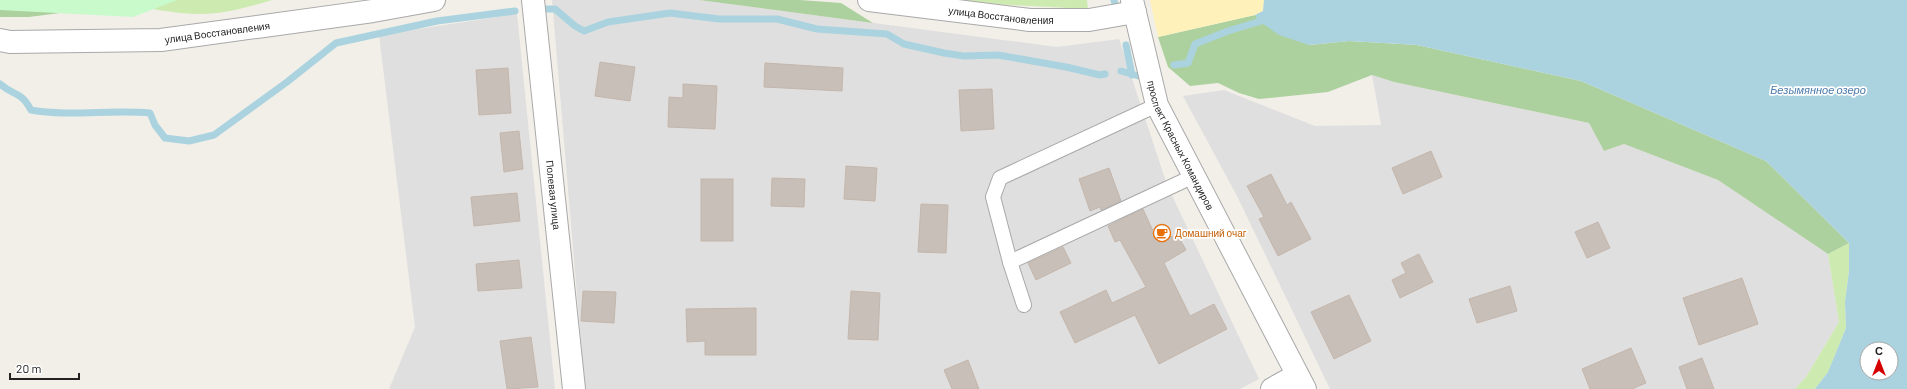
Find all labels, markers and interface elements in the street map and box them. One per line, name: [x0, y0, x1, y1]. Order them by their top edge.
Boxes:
street label: улица Восстановления: [948, 4, 1054, 26]
street label: улица Восстановления: [164, 19, 271, 45]
street label: проспект Красных Командиров: [1145, 79, 1217, 212]
water label: Безымянное озеро: [1770, 83, 1866, 96]
street label: Полевая улица: [544, 160, 563, 231]
cafe icon: Домашний очаг: [1152, 223, 1172, 243]
place label: Домашний очаг: [1175, 227, 1247, 239]
north arrow: [1859, 341, 1899, 381]
text: С: [1875, 344, 1883, 357]
scale bar: [10, 355, 79, 381]
text: 20 m: [16, 361, 42, 375]

